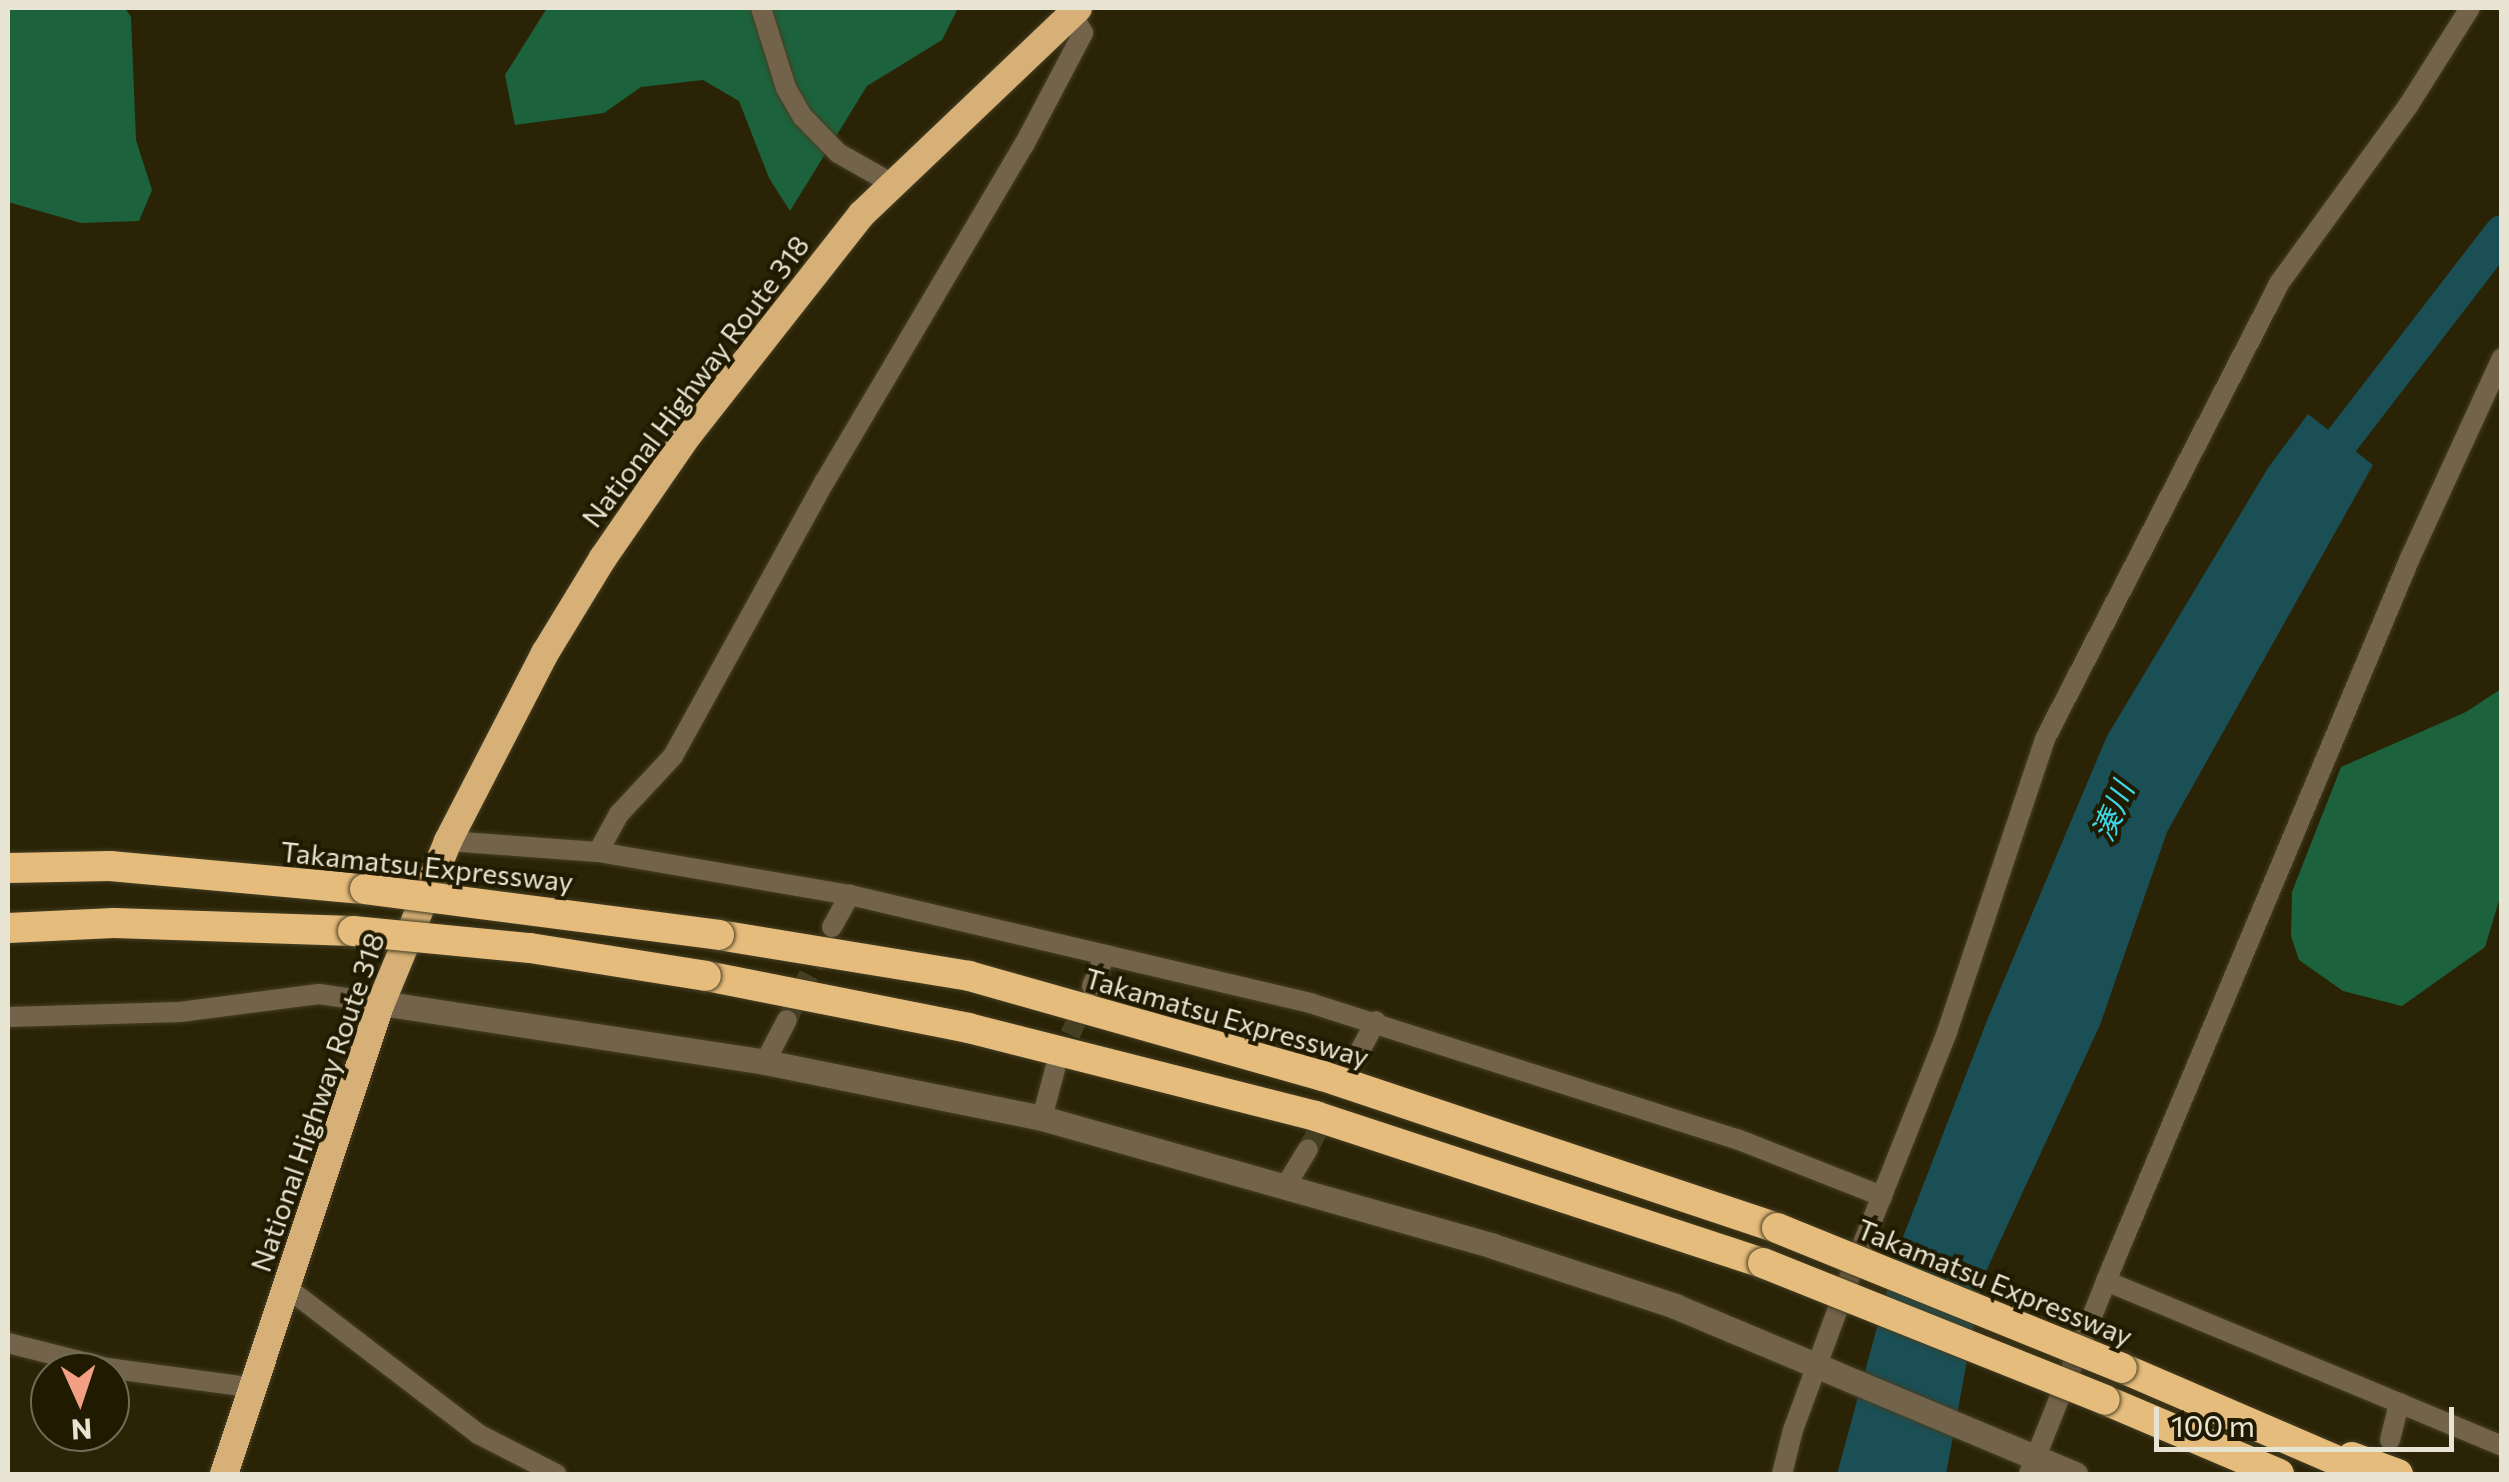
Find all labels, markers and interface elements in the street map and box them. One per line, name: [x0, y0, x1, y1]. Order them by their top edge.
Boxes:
street label: National Highway Route 318: [574, 229, 816, 533]
water label: 湊川: [2084, 776, 2140, 846]
street label: Takamatsu Expressway: [279, 834, 575, 898]
street label: National Highway Route 318: [243, 928, 391, 1276]
street label: Takamatsu Expressway: [1081, 960, 1373, 1074]
street label: Takamatsu Expressway: [1852, 1211, 2138, 1353]
north arrow: [30, 1352, 130, 1452]
scale bar: [2159, 1387, 2459, 1449]
text: 100 m: [2171, 1406, 2255, 1443]
text: N: [70, 1412, 93, 1447]

